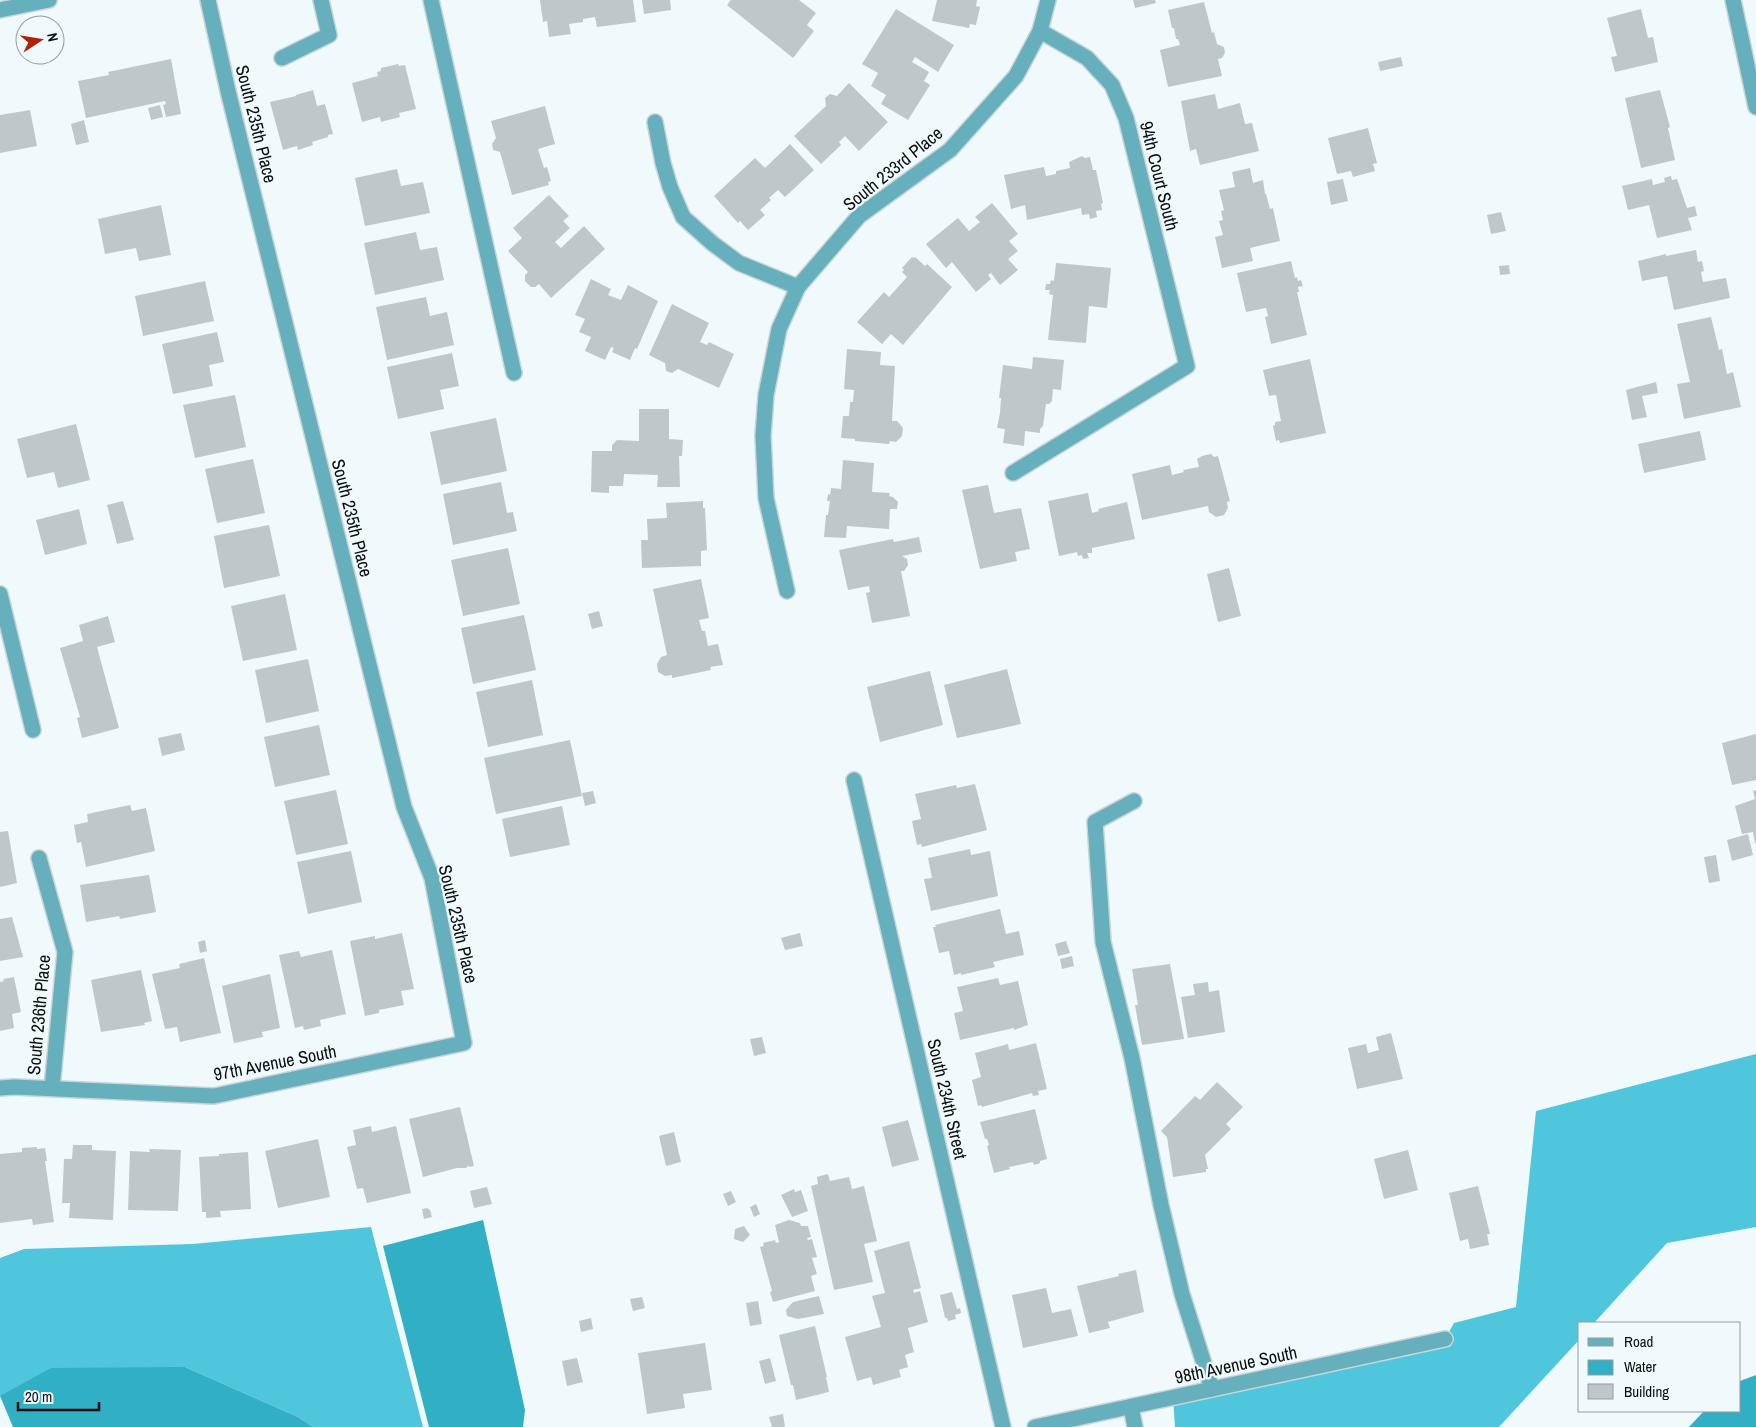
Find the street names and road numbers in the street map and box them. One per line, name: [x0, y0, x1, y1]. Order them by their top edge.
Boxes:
street label: South 235th Place: [230, 62, 283, 185]
street label: 94th Court South: [1134, 119, 1185, 233]
street label: South 233rd Place: [838, 121, 948, 217]
street label: South 235th Place: [326, 456, 379, 579]
street label: South 235th Place: [433, 862, 484, 985]
street label: South 236th Place: [21, 954, 56, 1076]
street label: South 234th Street: [921, 1036, 974, 1162]
street label: 97th Avenue South: [211, 1038, 338, 1087]
street label: 98th Avenue South: [1172, 1339, 1299, 1390]

